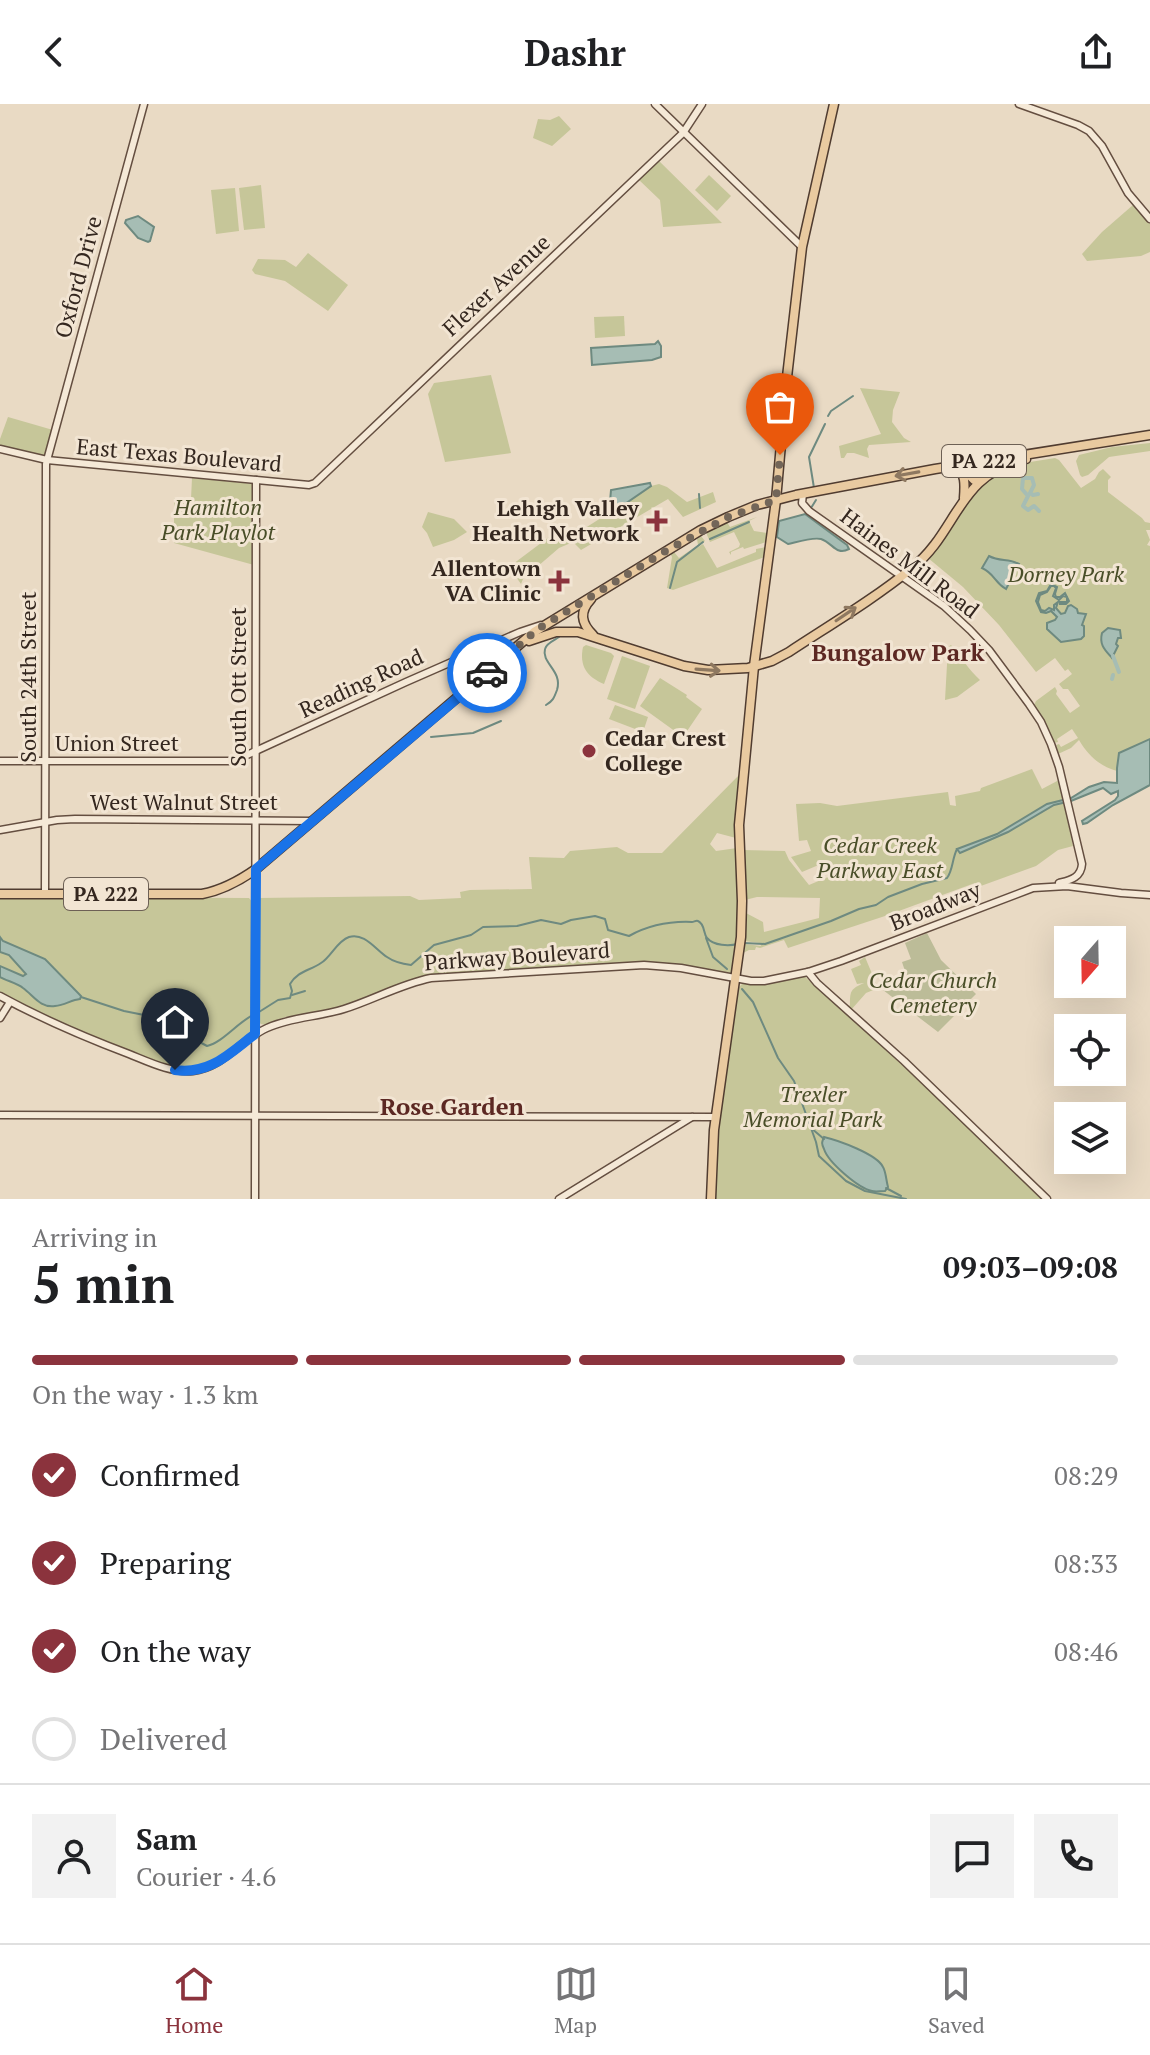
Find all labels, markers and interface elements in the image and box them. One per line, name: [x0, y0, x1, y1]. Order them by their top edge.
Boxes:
text: Dashr: [524, 29, 626, 76]
icon: back: [32, 30, 76, 74]
icon: share: [1074, 30, 1118, 74]
street label: Oxford Drive: [47, 213, 108, 341]
street label: Flexer Avenue: [436, 227, 556, 342]
pin: [746, 373, 814, 455]
icon: bag: [758, 385, 802, 429]
street label: East Texas Boulevard: [75, 431, 283, 478]
road number: PA 222: [942, 445, 1026, 477]
one-way arrow: [895, 467, 920, 482]
park label: Hamilton Park Playlot: [160, 492, 276, 546]
place label: Lehigh Valley Health Network: [472, 493, 639, 547]
street label: Haines Mill Road: [835, 501, 985, 624]
marker: Lehigh Valley Health Network: [646, 510, 668, 532]
place label: Allentown VA Clinic: [431, 553, 541, 607]
park label: Dorney Park: [1007, 559, 1124, 588]
marker: Allentown VA Clinic: [548, 570, 570, 592]
street label: South 24th Street: [13, 591, 42, 763]
one-way arrow: [834, 606, 856, 622]
street label: South Ott Street: [223, 607, 252, 767]
courier: [447, 633, 527, 713]
district label: Bungalow Park: [811, 636, 985, 668]
street label: Reading Road: [294, 641, 427, 724]
icon: car: [465, 651, 509, 695]
one-way arrow: [694, 663, 720, 678]
place label: Cedar Crest College: [605, 723, 726, 777]
street label: Union Street: [55, 728, 179, 757]
marker: Cedar Crest College: [580, 742, 598, 760]
street label: West Walnut Street: [90, 787, 278, 816]
park label: Cedar Creek Parkway East: [816, 830, 944, 884]
street label: Broadway: [885, 874, 985, 937]
road number: PA 222: [64, 878, 148, 910]
north arrow: [1054, 926, 1126, 998]
map controls: [1054, 926, 1126, 1174]
street label: Parkway Boulevard: [423, 935, 611, 976]
park label: Cedar Church Cemetery: [869, 965, 997, 1019]
pin: [141, 988, 209, 1070]
icon: home: [153, 1000, 197, 1044]
button: locate: [1054, 1014, 1126, 1086]
park label: Trexler Memorial Park: [743, 1079, 883, 1133]
district label: Rose Garden: [380, 1090, 525, 1122]
button: layers: [1054, 1102, 1126, 1174]
text: Arriving in: [32, 1220, 157, 1254]
text: 09:03–09:08: [943, 1247, 1118, 1287]
text: 5 min: [32, 1249, 174, 1318]
text: On the way · 1.3 km: [32, 1377, 259, 1411]
icon: check: [32, 1453, 76, 1497]
text: Confirmed: [100, 1455, 240, 1495]
text: 08:29: [1054, 1458, 1118, 1492]
icon: check: [32, 1541, 76, 1585]
text: Preparing: [100, 1543, 231, 1583]
text: 08:33: [1054, 1546, 1118, 1580]
icon: check: [32, 1629, 76, 1673]
text: On the way: [100, 1631, 251, 1671]
text: 08:46: [1054, 1634, 1118, 1668]
text: Delivered: [100, 1719, 227, 1759]
button: person: [32, 1814, 116, 1898]
button: chat: [930, 1814, 1014, 1898]
button: phone: [1034, 1814, 1118, 1898]
text: Sam: [136, 1819, 197, 1859]
text: Courier · 4.6: [136, 1859, 276, 1893]
tab: Home: [165, 1962, 223, 2039]
tab: Map: [554, 1962, 598, 2039]
tab: Saved: [928, 1962, 985, 2039]

